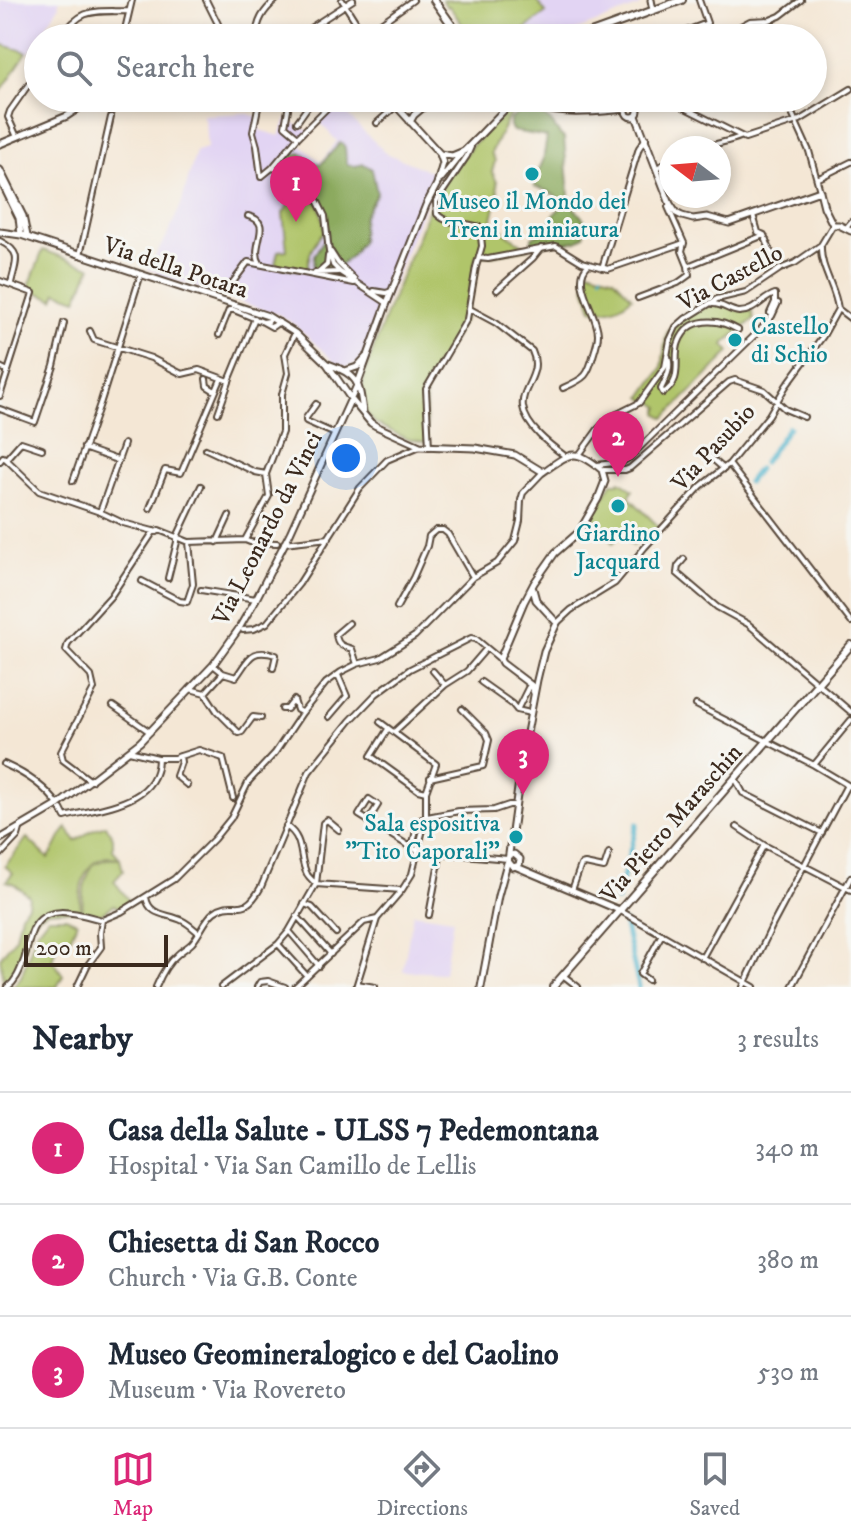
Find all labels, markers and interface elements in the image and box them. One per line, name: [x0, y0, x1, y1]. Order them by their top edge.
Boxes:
search box: [24, 24, 827, 112]
icon: search: [52, 46, 96, 90]
text: Search here: [116, 50, 255, 87]
north arrow: [659, 136, 731, 208]
pin: 1: [270, 156, 322, 222]
marker: Museo il Mondo dei Treni in miniatura: [523, 165, 541, 183]
place label: Museo il Mondo dei Treni in miniatura: [437, 187, 627, 245]
street label: Via della Potara: [99, 230, 253, 306]
street label: Via Castello: [672, 238, 788, 318]
place label: Castello di Schio: [751, 312, 829, 370]
marker: Castello di Schio: [726, 331, 744, 349]
street label: Via Pasubio: [665, 397, 762, 499]
pin: 2: [592, 411, 644, 477]
street label: Via Leonardo da Vinci: [206, 427, 330, 631]
your location: [326, 438, 366, 478]
marker: Giardino Jacquard: [609, 497, 627, 515]
place label: Giardino Jacquard: [574, 519, 660, 577]
pin: 3: [497, 729, 549, 795]
street label: Via Pietro Maraschin: [594, 738, 749, 910]
place label: Sala espositiva "Tito Caporali": [345, 809, 501, 867]
marker: Sala espositiva "Tito Caporali": [507, 828, 525, 846]
scale bar: [24, 931, 168, 967]
text: 200 m: [36, 935, 92, 962]
text: Nearby: [32, 1018, 133, 1060]
text: 3 results: [737, 1023, 819, 1056]
text: Casa della Salute - ULSS 7 Pedemontana: [108, 1113, 599, 1150]
text: 1: [53, 1132, 63, 1165]
text: 340 m: [755, 1132, 819, 1165]
text: Hospital · Via San Camillo de Lellis: [108, 1150, 477, 1183]
text: Chiesetta di San Rocco: [108, 1225, 379, 1262]
text: 2: [52, 1244, 64, 1277]
text: 380 m: [757, 1244, 819, 1277]
text: Church · Via G.B. Conte: [108, 1262, 358, 1295]
text: Museo Geomineralogico e del Caolino: [108, 1337, 559, 1374]
text: 3: [53, 1356, 63, 1389]
text: 530 m: [757, 1356, 819, 1389]
text: Museum · Via Rovereto: [108, 1374, 346, 1407]
tab: Map: [111, 1447, 155, 1522]
tab: Directions: [377, 1447, 468, 1522]
tab: Saved: [690, 1447, 740, 1522]

